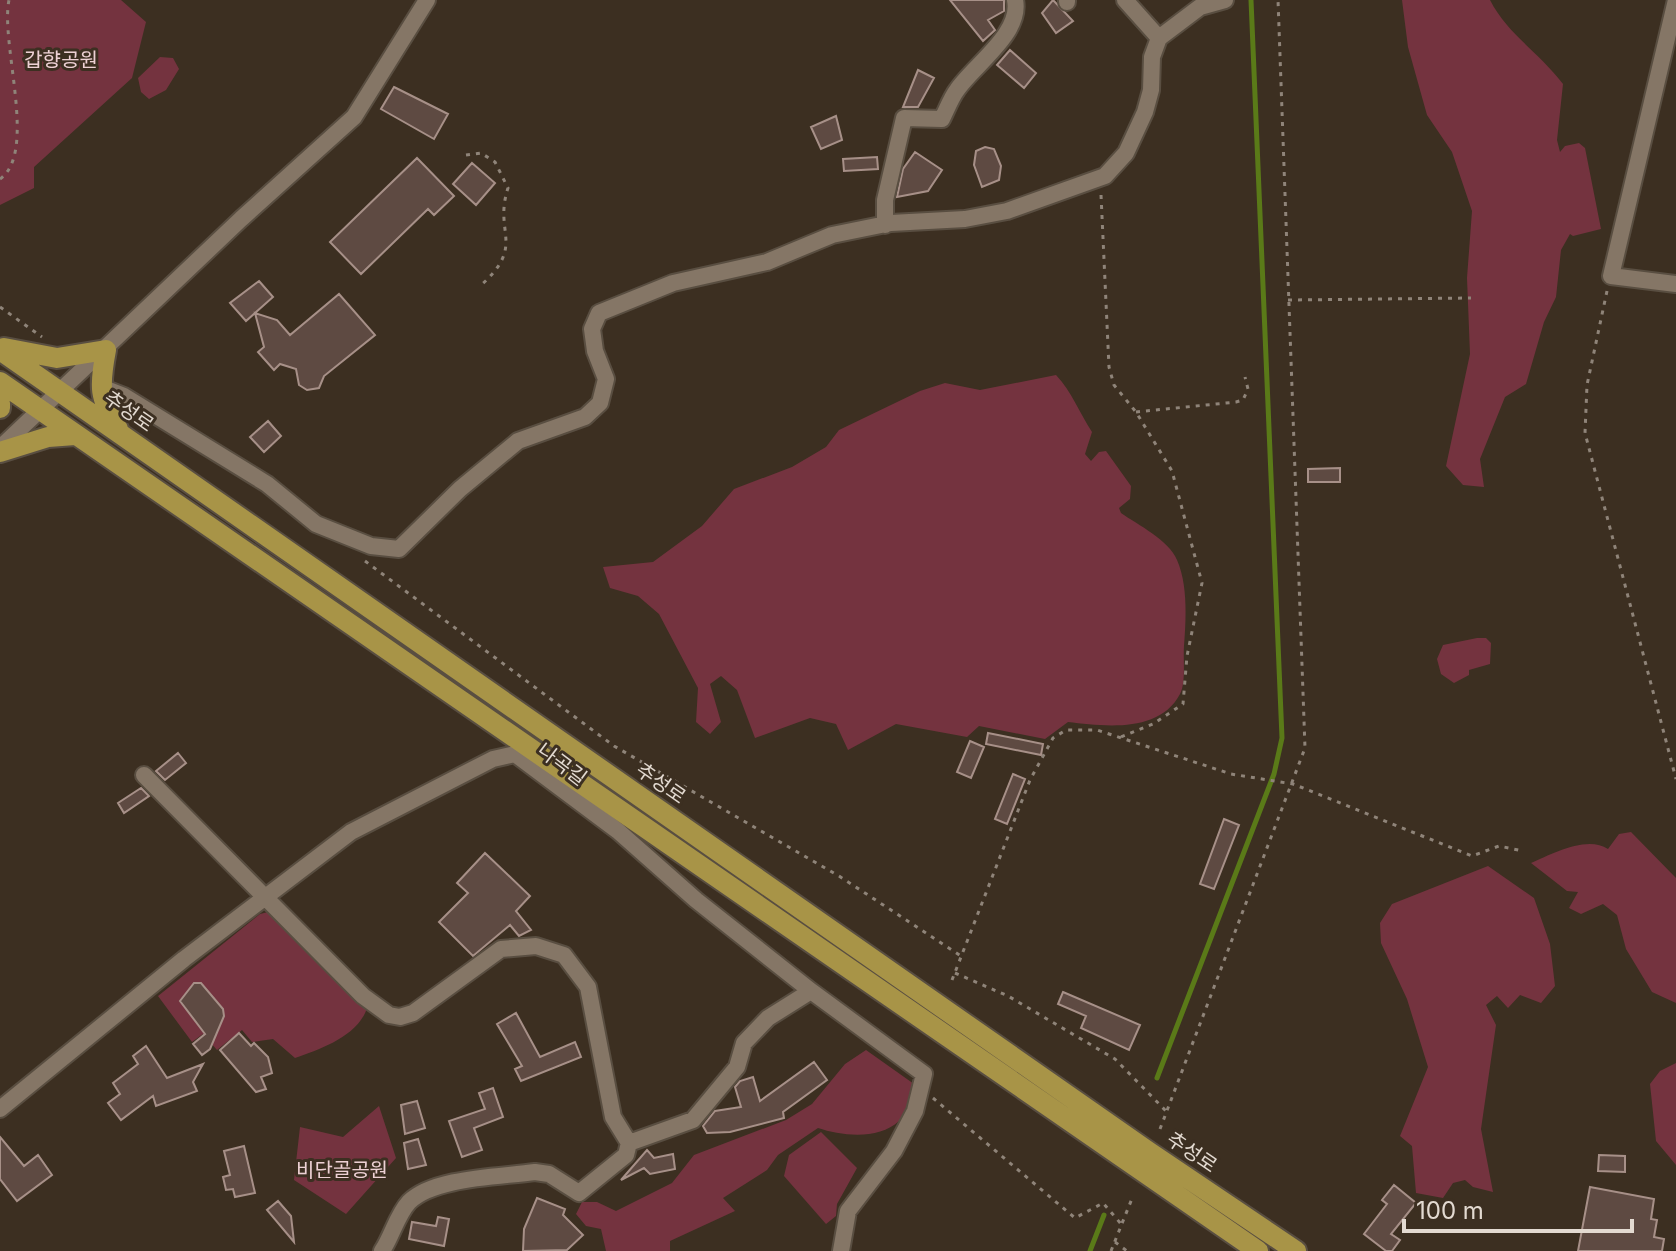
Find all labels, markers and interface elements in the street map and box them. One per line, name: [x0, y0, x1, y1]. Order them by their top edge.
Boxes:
park label: 갑향공원: [24, 48, 98, 72]
street label: 추성로: [100, 385, 158, 437]
street label: 나곡길: [533, 738, 591, 790]
street label: 추성로: [632, 757, 690, 809]
street label: 추성로: [1162, 1127, 1222, 1177]
park label: 비단골공원: [296, 1158, 388, 1182]
scale bar: [1404, 1183, 1632, 1233]
text: 100 m: [1416, 1196, 1484, 1225]

